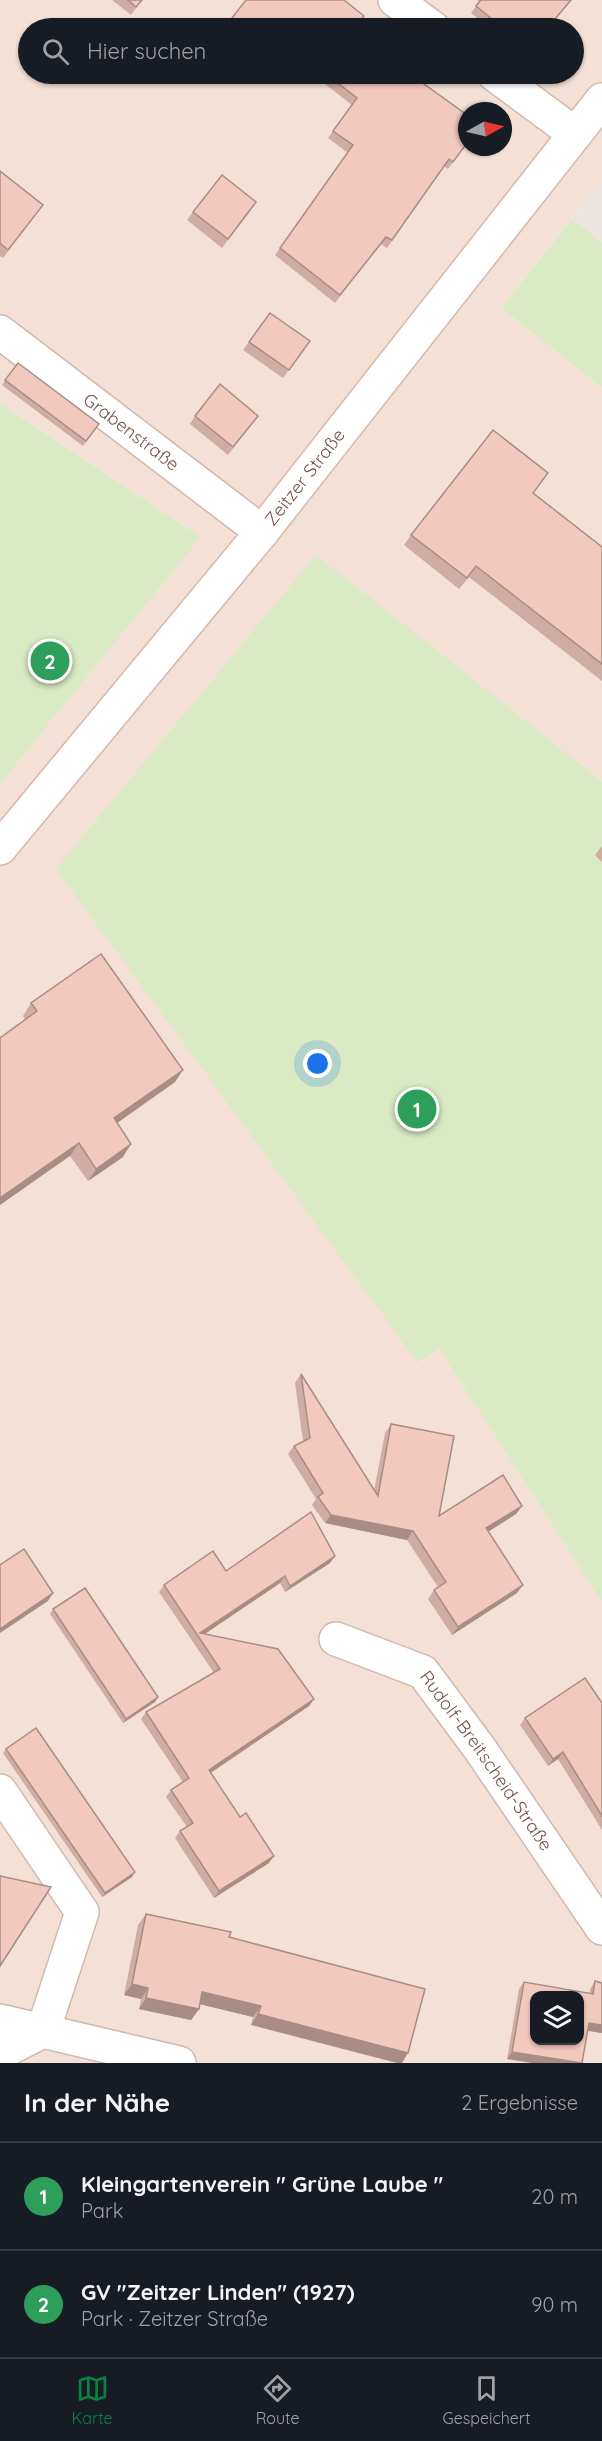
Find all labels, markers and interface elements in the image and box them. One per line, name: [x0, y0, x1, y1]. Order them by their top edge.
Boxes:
search box: [18, 18, 584, 84]
icon: search: [39, 35, 72, 68]
text: Hier suchen: [87, 37, 206, 65]
north arrow: [458, 102, 512, 156]
street label: Grabenstraße: [79, 388, 184, 476]
street label: Zeitzer Straße: [259, 424, 350, 530]
pin: 2: [31, 638, 70, 684]
your location: [303, 1049, 332, 1078]
pin: 1: [398, 1086, 436, 1132]
street label: Rudolf-Breitscheid-Straße: [415, 1666, 558, 1855]
map controls: [530, 1991, 584, 2045]
button: layers: [530, 1991, 584, 2045]
text: In der Nähe: [24, 2086, 170, 2119]
text: 2 Ergebnisse: [461, 2090, 578, 2115]
text: Kleingartenverein " Grüne Laube ": [81, 2170, 443, 2198]
text: 1: [40, 2184, 47, 2209]
text: 20 m: [531, 2184, 578, 2209]
text: Park: [81, 2198, 123, 2223]
text: GV "Zeitzer Linden" (1927): [81, 2278, 355, 2306]
text: 2: [38, 2292, 49, 2317]
text: 90 m: [531, 2292, 578, 2317]
text: Park · Zeitzer Straße: [81, 2306, 268, 2331]
tab: Karte: [72, 2372, 113, 2428]
tab: Route: [256, 2372, 300, 2428]
tab: Gespeichert: [443, 2372, 530, 2428]

